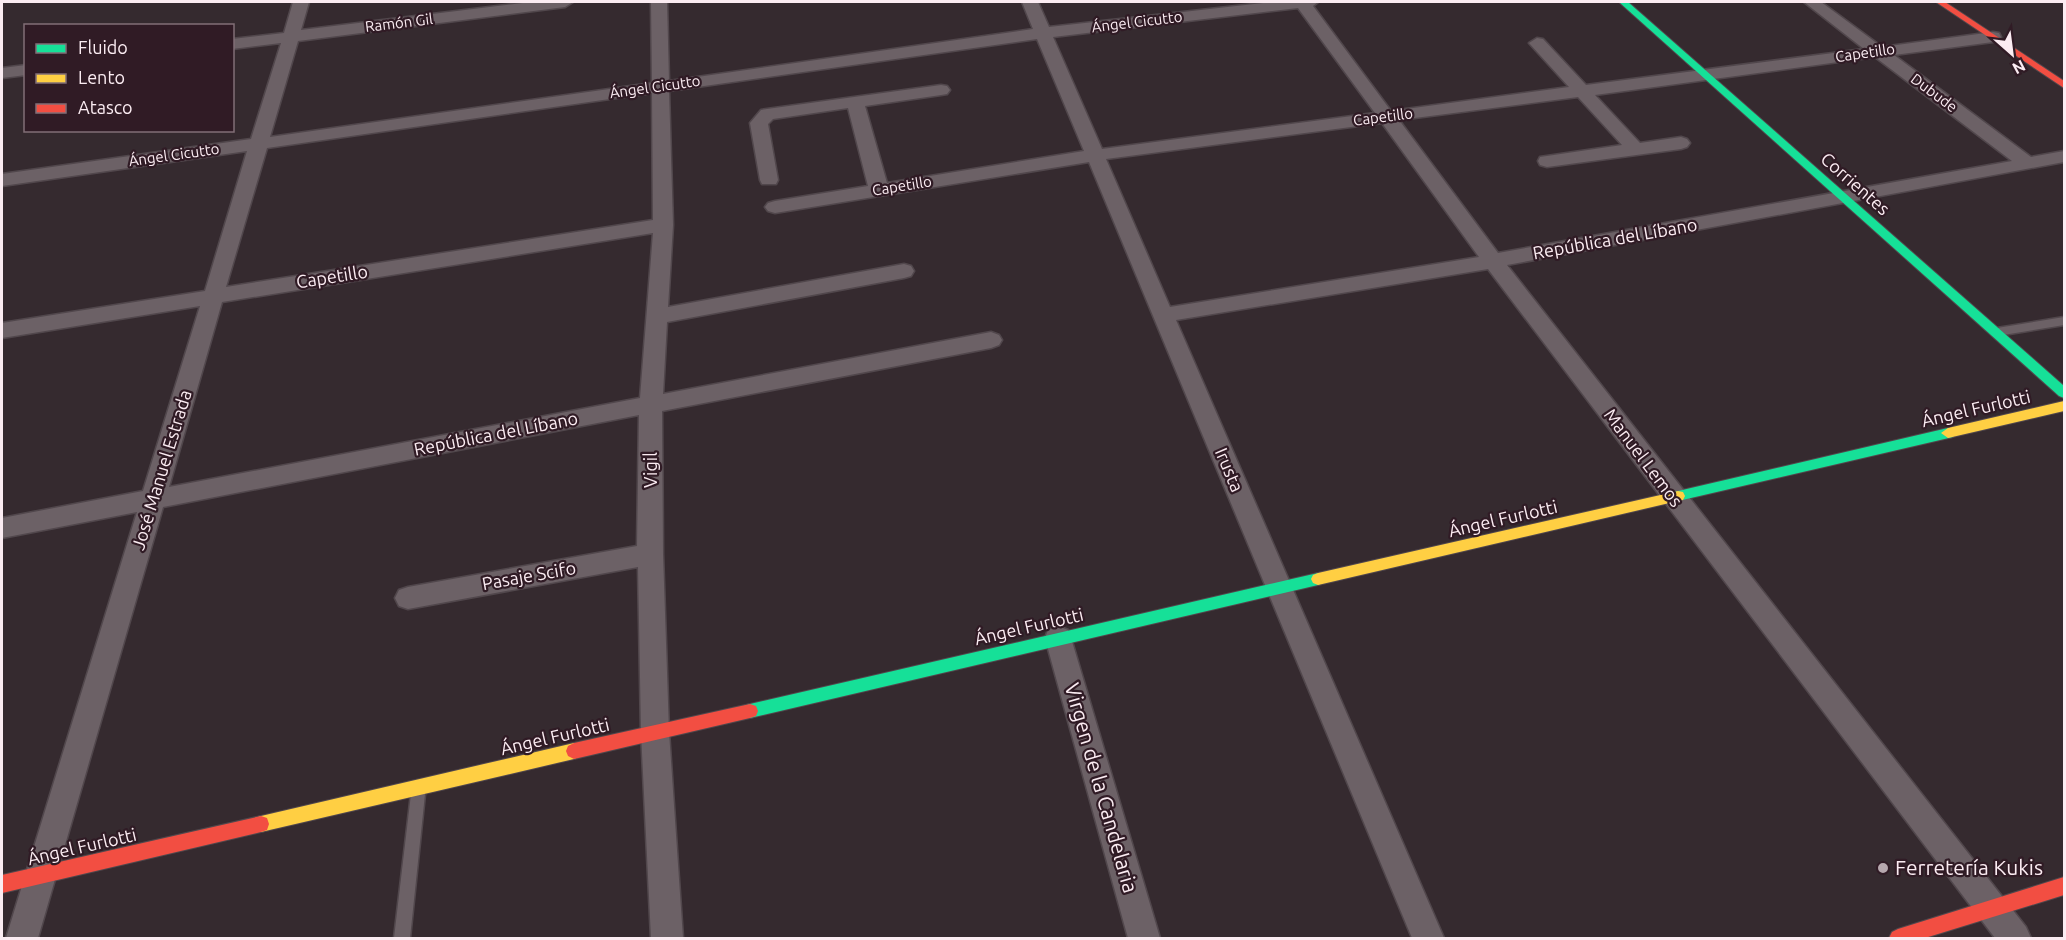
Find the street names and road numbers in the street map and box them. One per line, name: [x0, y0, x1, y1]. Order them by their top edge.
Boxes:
street label: Ángel Cicutto: [1090, 7, 1183, 36]
street label: Ramón Gil: [364, 10, 434, 35]
street label: Capetillo: [1834, 40, 1896, 65]
street label: Dubude: [1908, 70, 1961, 116]
street label: Ángel Cicutto: [608, 72, 701, 101]
street label: Capetillo: [1352, 104, 1414, 129]
street label: Ángel Cicutto: [127, 140, 220, 169]
street label: Corrientes: [1817, 148, 1894, 219]
street label: Capetillo: [871, 172, 933, 199]
street label: República del Líbano: [1531, 214, 1699, 262]
street label: Capetillo: [295, 260, 369, 292]
street label: Ángel Furlotti: [1919, 385, 2032, 430]
street label: José Manuel Estrada: [127, 387, 195, 552]
street label: Manuel Lemos: [1601, 405, 1687, 510]
street label: República del Líbano: [412, 407, 580, 459]
street label: Irusta: [1212, 445, 1248, 495]
street label: Vigil: [640, 452, 660, 488]
street label: Ángel Furlotti: [1446, 495, 1559, 540]
street label: Pasaje Scifo: [480, 557, 577, 593]
street label: Ángel Furlotti: [972, 603, 1085, 648]
street label: Virgen de la Candelaria: [1061, 680, 1143, 895]
street label: Ángel Furlotti: [498, 713, 611, 758]
street label: Ángel Furlotti: [25, 823, 138, 868]

